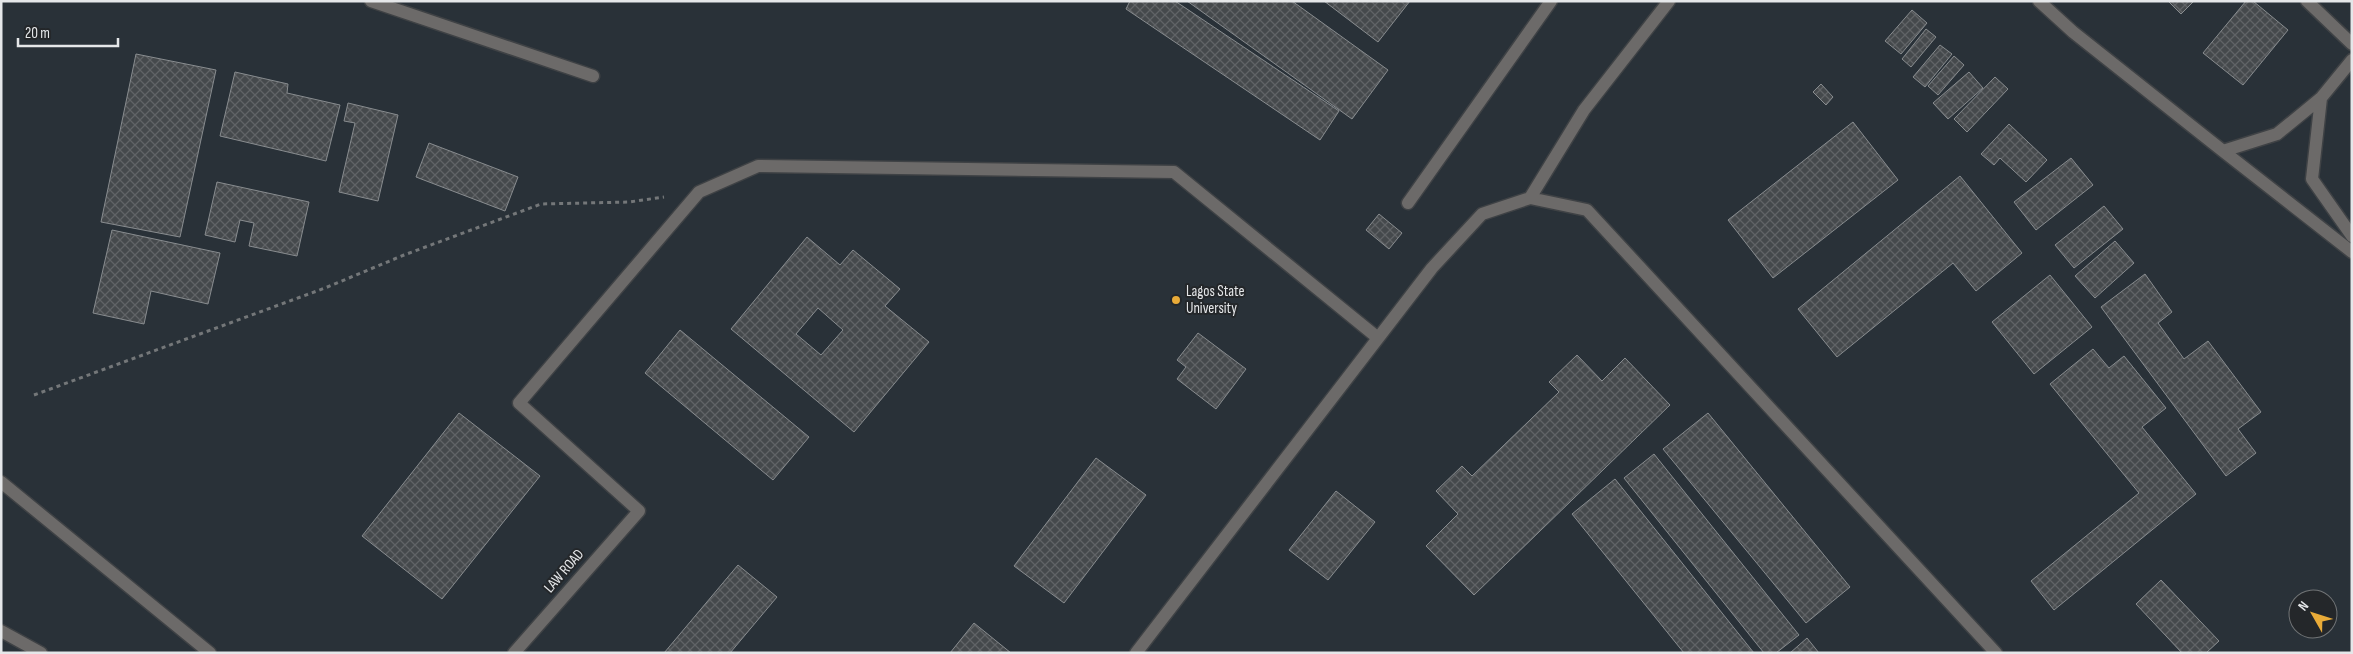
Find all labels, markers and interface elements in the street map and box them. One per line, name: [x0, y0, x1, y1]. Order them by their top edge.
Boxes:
scale bar: [18, 15, 118, 47]
text: 20 m: [25, 24, 50, 43]
place label: Lagos State University: [1186, 282, 1244, 318]
marker: Lagos State University: [1170, 294, 1182, 306]
street label: LAW ROAD: [540, 545, 588, 597]
north arrow: [2288, 589, 2338, 639]
text: N: [2294, 598, 2312, 614]

